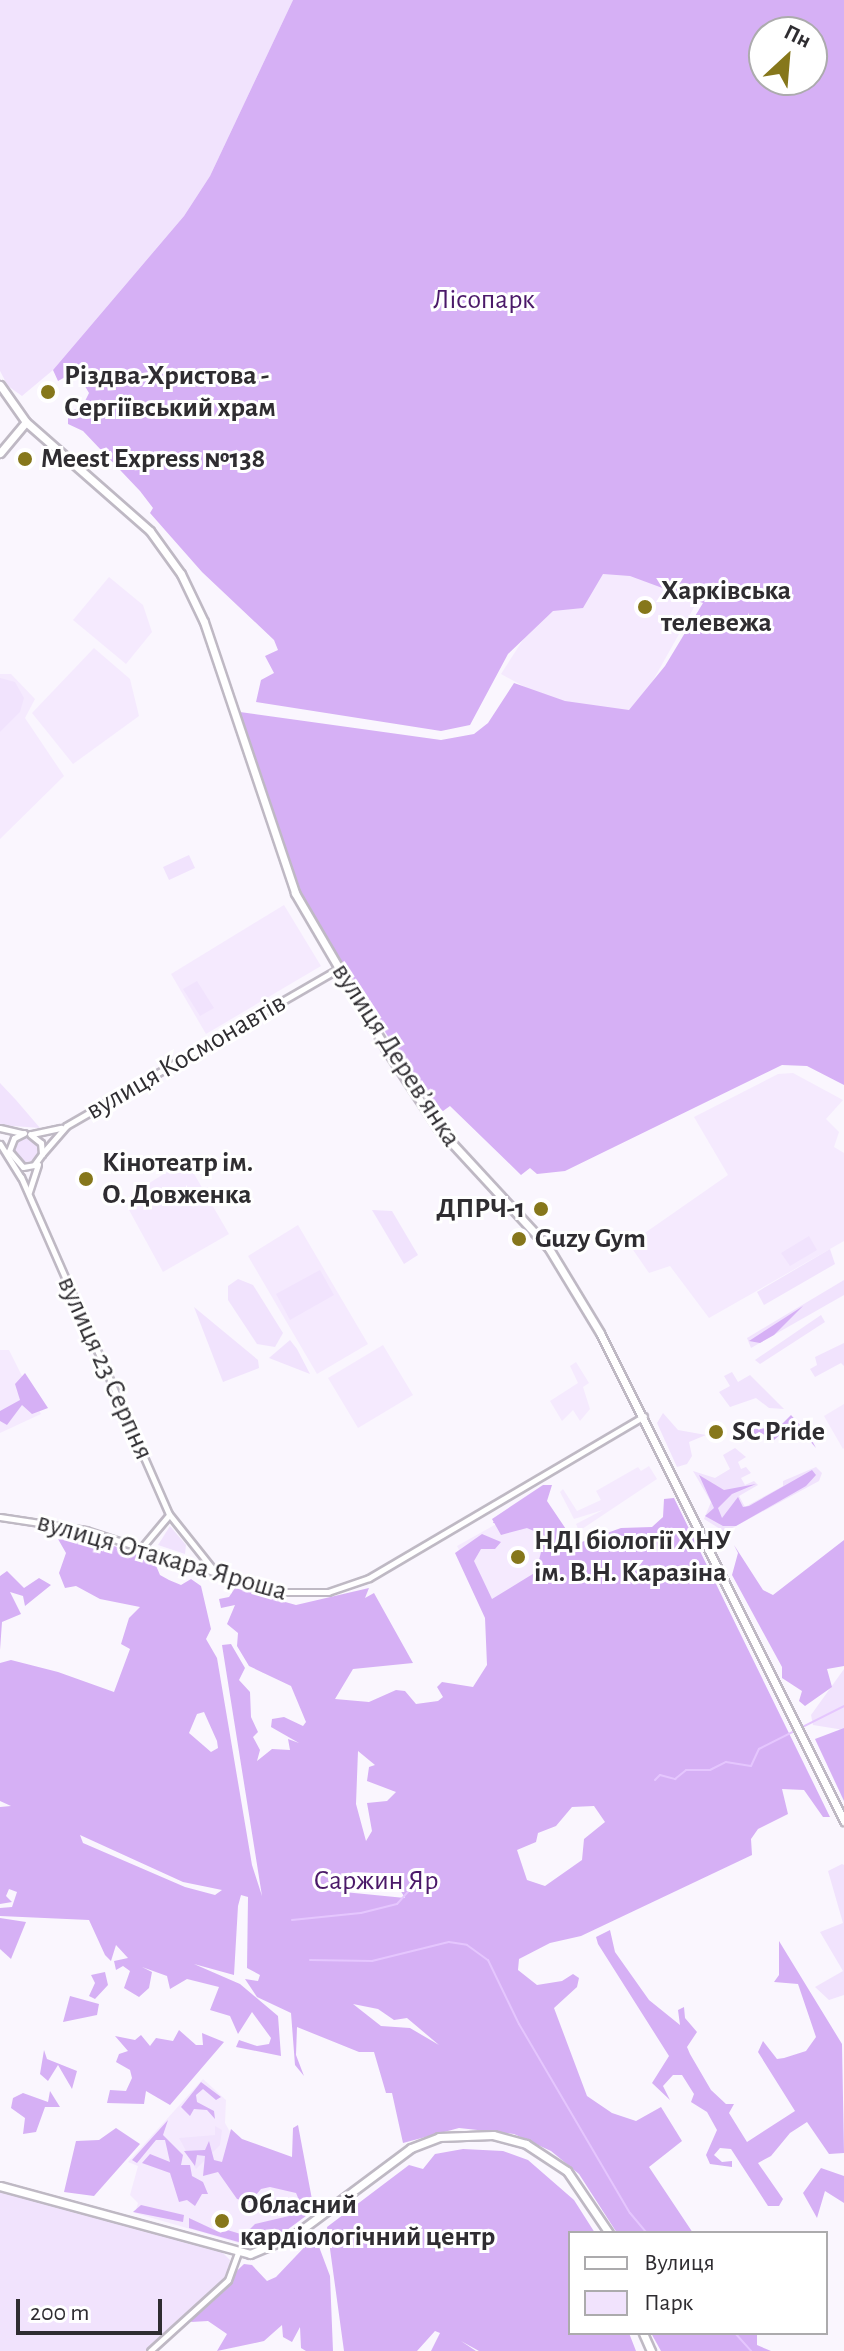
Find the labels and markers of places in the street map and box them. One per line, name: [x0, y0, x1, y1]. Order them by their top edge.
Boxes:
place label: Різдва-Христова - Сергіївський храм: [64, 359, 276, 425]
marker: Різдва-Христова - Сергіївський храм: [39, 383, 57, 401]
place label: Meest Express №138: [41, 442, 265, 476]
marker: Meest Express №138: [16, 450, 34, 468]
place label: Харківська телевежа: [661, 574, 791, 640]
marker: Харківська телевежа: [636, 598, 654, 616]
place label: Кінотеатр ім. О. Довженка: [102, 1146, 253, 1212]
marker: Кінотеатр ім. О. Довженка: [77, 1170, 95, 1188]
place label: ДПРЧ-1: [436, 1192, 525, 1226]
marker: ДПРЧ-1: [532, 1200, 550, 1218]
place label: Guzy Gym: [535, 1222, 646, 1256]
marker: Guzy Gym: [510, 1230, 528, 1248]
place label: SC Pride: [732, 1415, 825, 1449]
marker: SC Pride: [707, 1423, 725, 1441]
place label: НДІ біології ХНУ ім. В.Н. Каразіна: [534, 1524, 731, 1590]
marker: НДІ біології ХНУ ім. В.Н. Каразіна: [509, 1548, 527, 1566]
place label: Обласний кардiологiчний центр: [240, 2188, 495, 2254]
marker: Обласний кардiологiчний центр: [211, 2210, 233, 2232]

